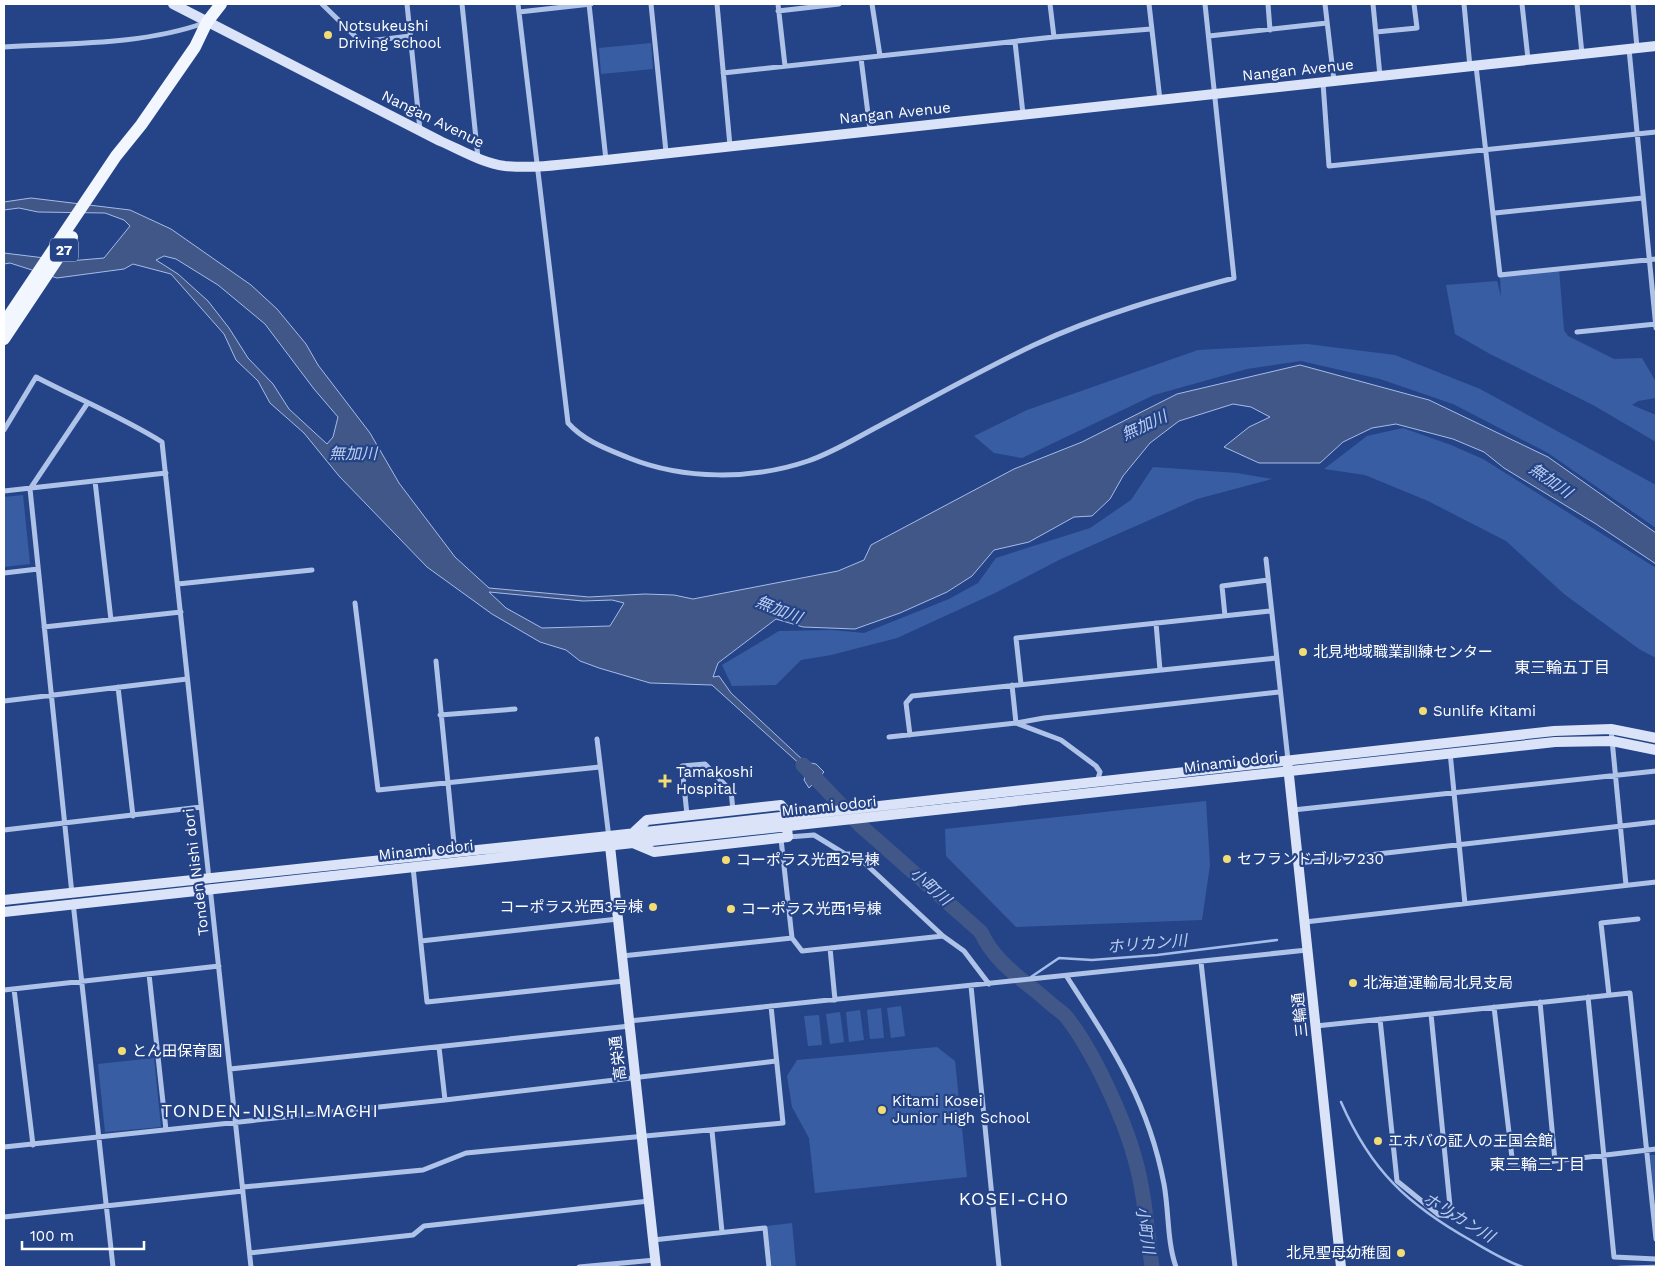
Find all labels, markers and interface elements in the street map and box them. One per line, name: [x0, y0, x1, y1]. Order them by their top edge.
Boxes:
place label: Notsukeushi Driving school: [338, 17, 442, 52]
marker: Notsukeushi Driving school: [322, 29, 334, 41]
street label: Nangan Avenue: [1241, 55, 1355, 85]
street label: Nangan Avenue: [379, 86, 487, 152]
street label: Nangan Avenue: [838, 98, 952, 128]
road number: 27: [50, 238, 78, 262]
water label: 無加川: [1118, 406, 1172, 444]
water label: 無加川: [329, 444, 379, 463]
water label: 無加川: [1526, 459, 1577, 503]
water label: 無加川: [753, 592, 806, 628]
place label: 北見地域職業訓練センター: [1313, 643, 1493, 661]
marker: 北見地域職業訓練センター: [1297, 646, 1309, 658]
district label: 東三輪五丁目: [1514, 658, 1610, 677]
place label: Sunlife Kitami: [1433, 702, 1536, 720]
marker: Sunlife Kitami: [1417, 705, 1429, 717]
street label: Minami odori: [1183, 747, 1279, 777]
place label: Tamakoshi Hospital: [676, 763, 753, 798]
marker: Tamakoshi Hospital: [658, 774, 672, 788]
street label: Minami odori: [781, 792, 877, 820]
street label: Tonden Nishi dori: [179, 807, 213, 937]
street label: Minami odori: [378, 836, 474, 864]
place label: セフランドゴルフ230: [1237, 850, 1384, 868]
place label: コーポラス光西2号棟: [736, 851, 879, 869]
marker: セフランドゴルフ230: [1221, 853, 1233, 865]
marker: コーポラス光西2号棟: [720, 854, 732, 866]
water label: 小町川: [906, 863, 957, 911]
place label: コーポラス光西3号棟: [500, 898, 643, 916]
place label: コーポラス光西1号棟: [741, 900, 882, 918]
marker: コーポラス光西3号棟: [647, 901, 659, 913]
marker: コーポラス光西1号棟: [725, 903, 737, 915]
water label: ホリカン川: [1106, 930, 1190, 956]
place label: 北海道運輸局北見支局: [1363, 974, 1513, 992]
marker: 北海道運輸局北見支局: [1347, 977, 1359, 989]
street label: 三輪通: [1289, 992, 1311, 1038]
street label: 高栄通: [606, 1035, 630, 1081]
place label: とん田保育園: [132, 1042, 222, 1060]
marker: とん田保育園: [116, 1045, 128, 1057]
place label: Kitami Kosei Junior High School: [892, 1092, 1030, 1127]
district label: TONDEN-NISHI-MACHI: [161, 1100, 379, 1121]
marker: Kitami Kosei Junior High School: [876, 1104, 888, 1116]
place label: エホバの証人の王国会館: [1388, 1132, 1553, 1150]
marker: エホバの証人の王国会館: [1372, 1135, 1384, 1147]
district label: 東三輪三丁目: [1489, 1155, 1585, 1174]
district label: KOSEI-CHO: [959, 1188, 1069, 1209]
water label: ホリカン川: [1420, 1189, 1500, 1247]
water label: 小町川: [1132, 1205, 1159, 1257]
scale bar: [22, 1218, 145, 1250]
text: 100 m: [30, 1227, 74, 1245]
place label: 北見聖母幼稚園: [1286, 1244, 1391, 1262]
marker: 北見聖母幼稚園: [1395, 1247, 1407, 1259]

